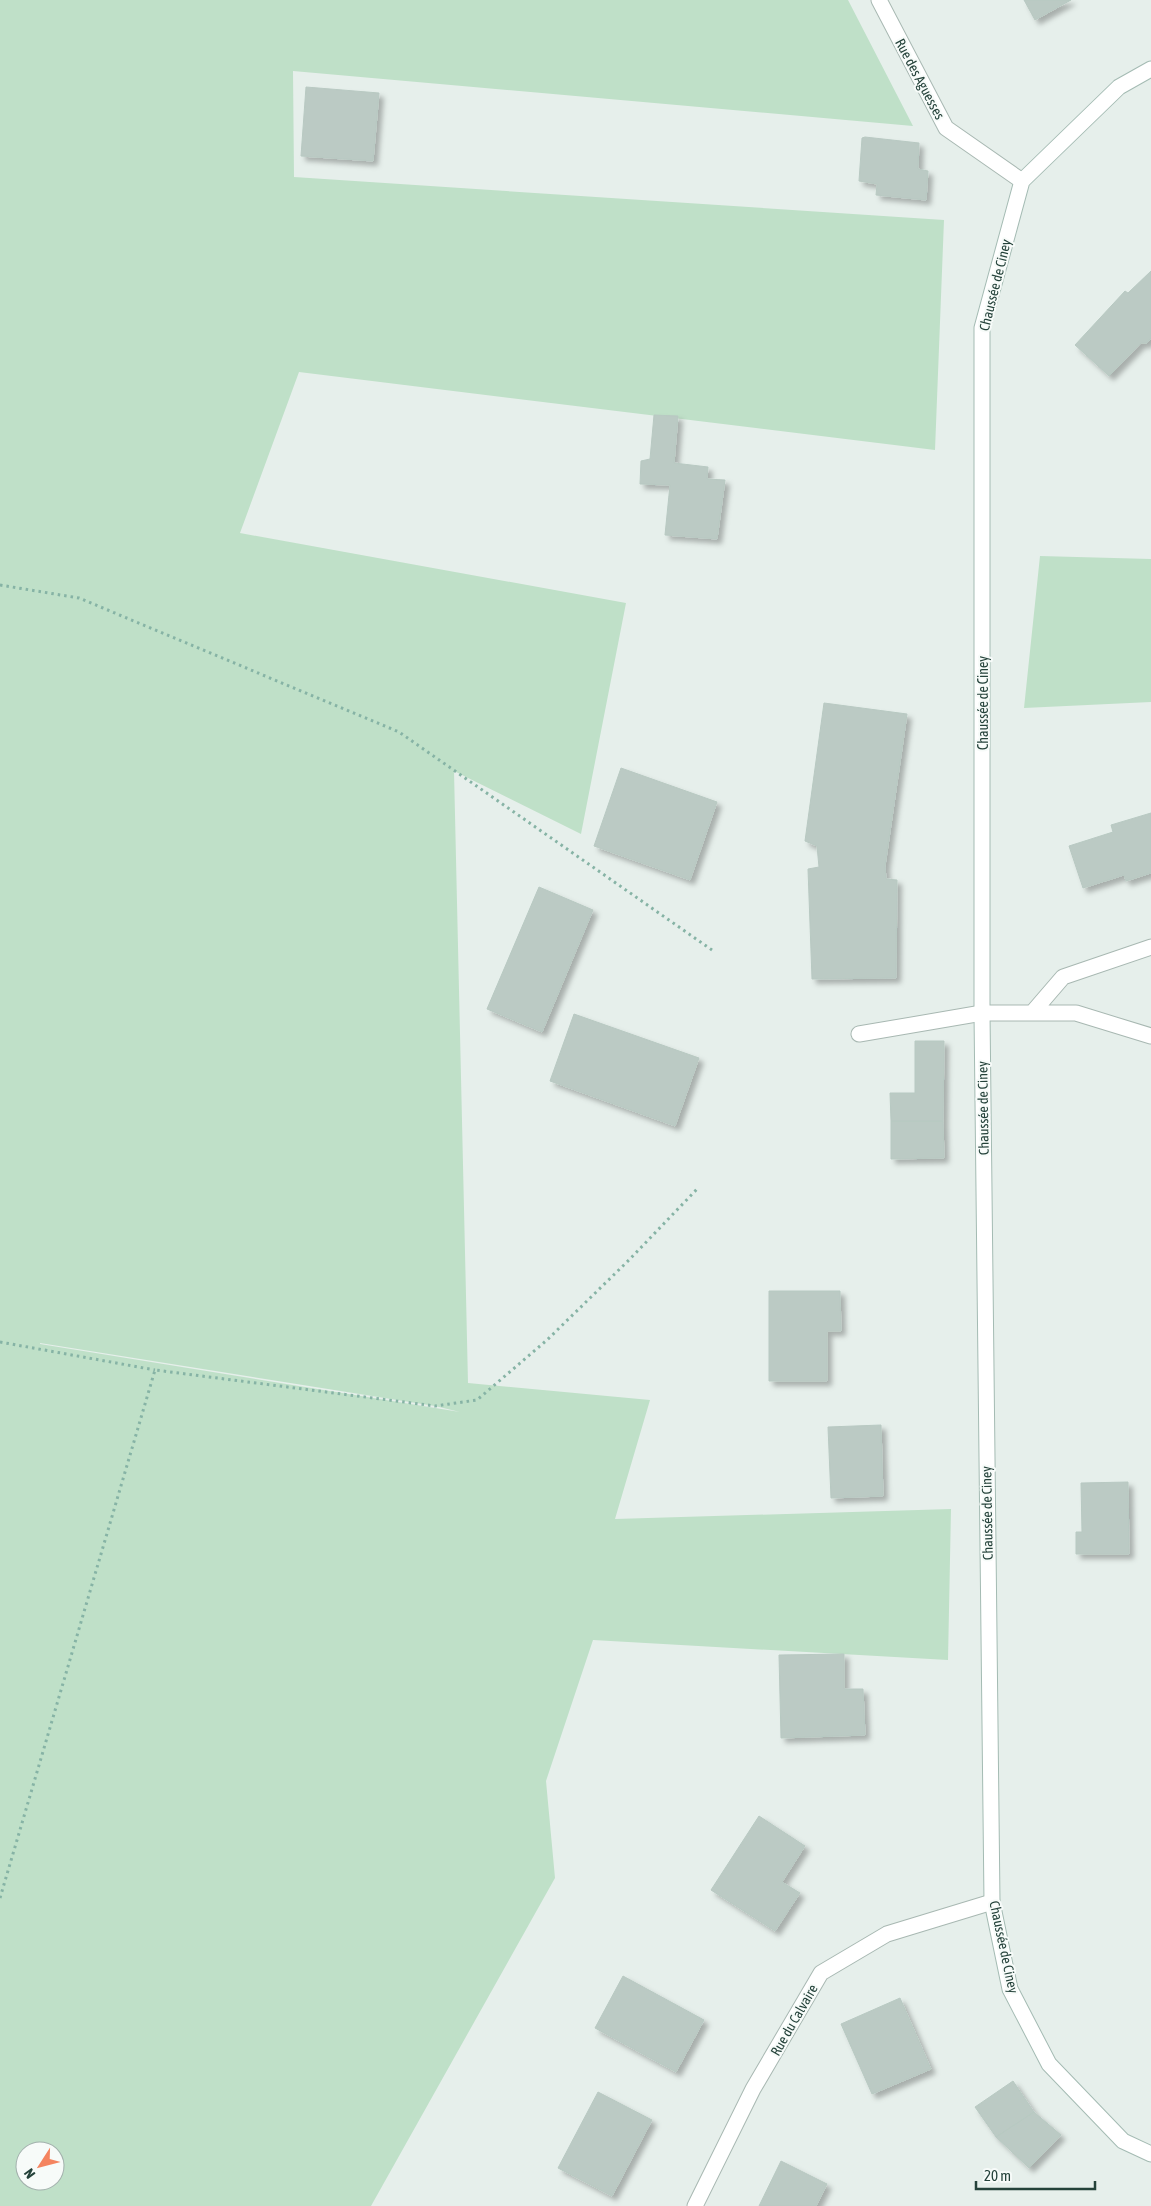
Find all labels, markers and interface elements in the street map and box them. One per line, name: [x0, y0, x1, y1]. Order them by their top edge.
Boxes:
street label: Rue des Aguesses: [892, 36, 948, 122]
street label: Chaussée de Ciney: [976, 237, 1014, 333]
street label: Chaussée de Ciney: [975, 656, 991, 750]
street label: Chaussée de Ciney: [974, 1061, 992, 1155]
street label: Chaussée de Ciney: [978, 1466, 996, 1560]
street label: Chaussée de Ciney: [986, 1899, 1022, 1995]
street label: Rue du Calvaire: [767, 1982, 821, 2058]
north arrow: [15, 2141, 65, 2191]
scale bar: [976, 2158, 1095, 2190]
text: N: [21, 2166, 38, 2182]
text: 20 m: [984, 2167, 1011, 2184]

